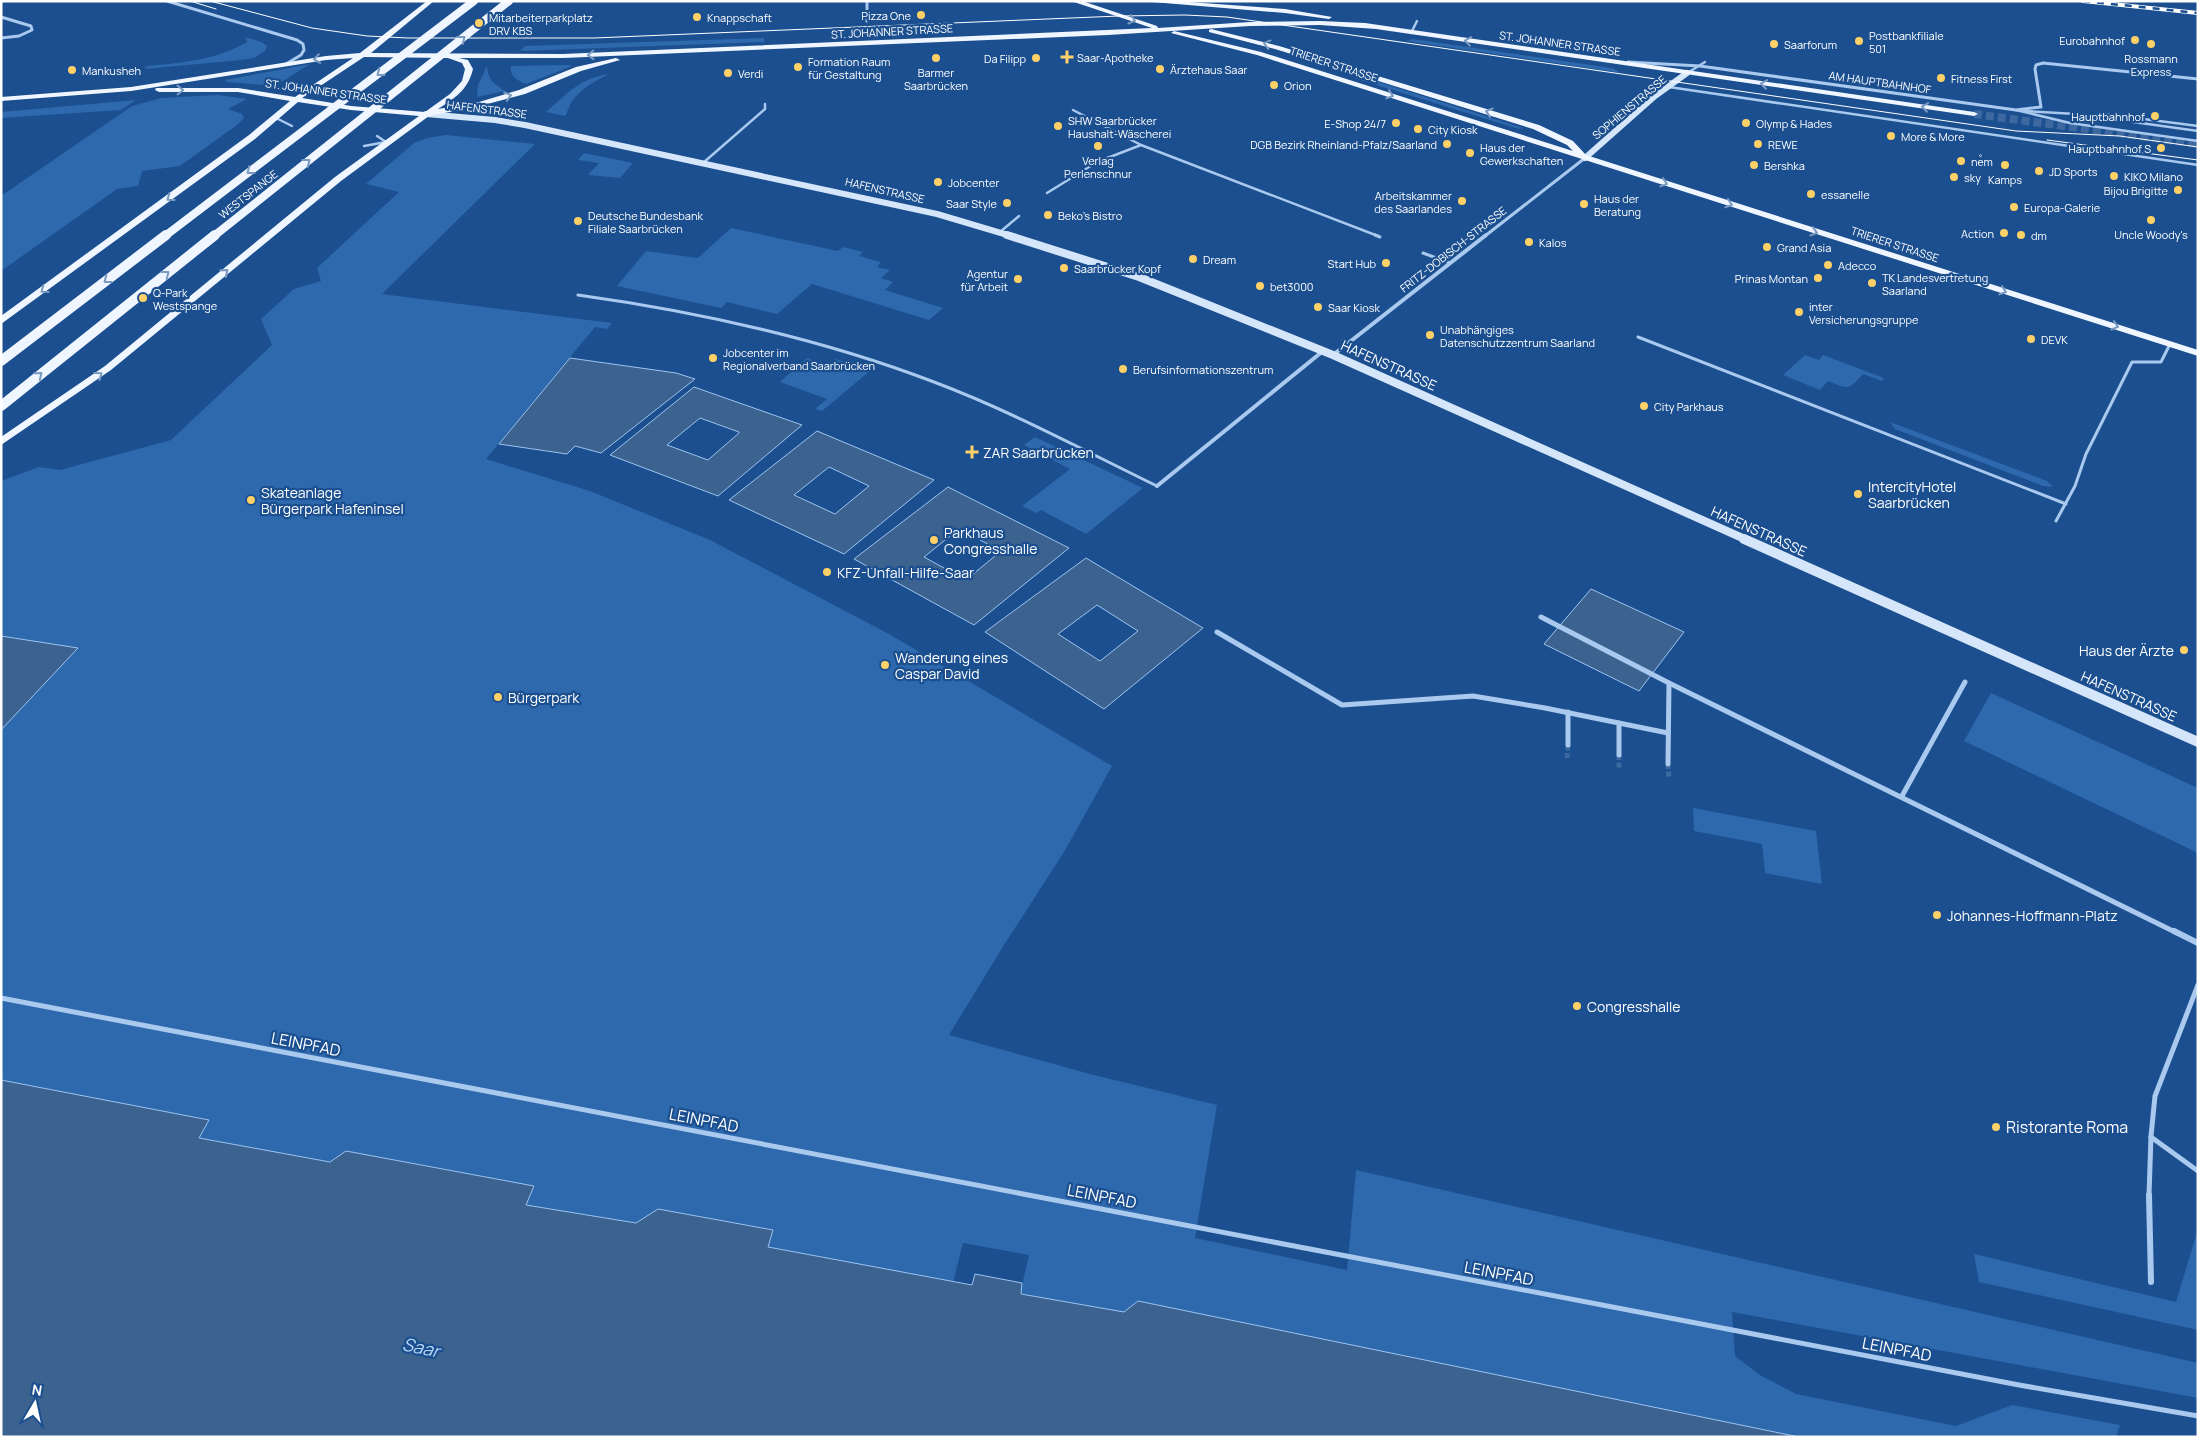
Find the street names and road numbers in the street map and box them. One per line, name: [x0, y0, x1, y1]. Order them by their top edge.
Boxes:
street label: ST. JOHANNER STRASSE: [831, 20, 953, 42]
street label: ST. JOHANNER STRASSE: [1498, 27, 1622, 59]
street label: TRIERER STRASSE: [1288, 43, 1380, 85]
street label: AM HAUPTBAHNHOF: [1828, 67, 1933, 97]
street label: SOPHIENSTRASSE: [1589, 72, 1669, 142]
street label: ST. JOHANNER STRASSE: [264, 75, 388, 107]
street label: HAFENSTRASSE: [446, 97, 528, 121]
street label: WESTSPANGE: [215, 166, 281, 222]
street label: HAFENSTRASSE: [844, 174, 926, 206]
street label: FRITZ-DOBISCH-STRASSE: [1397, 203, 1509, 295]
street label: TRIERER STRASSE: [1849, 223, 1941, 265]
street label: HAFENSTRASSE: [1338, 335, 1440, 395]
street label: HAFENSTRASSE: [1708, 501, 1810, 561]
street label: HAFENSTRASSE: [2078, 666, 2180, 726]
street label: LEINPFAD: [269, 1026, 343, 1062]
street label: LEINPFAD: [667, 1102, 741, 1138]
street label: LEINPFAD: [1065, 1178, 1139, 1214]
street label: LEINPFAD: [1462, 1255, 1536, 1291]
street label: LEINPFAD: [1860, 1331, 1934, 1367]

